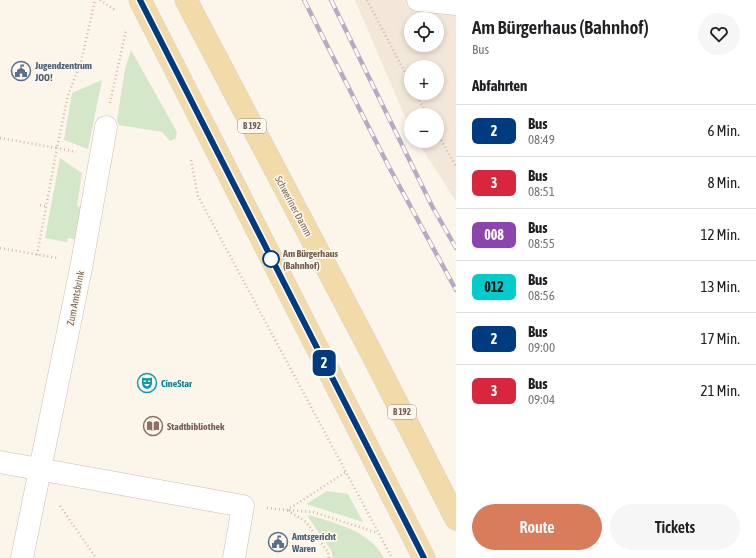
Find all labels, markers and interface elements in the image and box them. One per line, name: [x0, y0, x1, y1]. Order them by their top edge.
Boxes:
map controls: [404, 12, 444, 148]
button: locate: [404, 12, 444, 52]
button: heart: [698, 13, 740, 55]
text: Am Bürgerhaus (Bahnhof): [472, 16, 649, 38]
text: Bus: [472, 42, 489, 57]
public building icon: Jugendzentrum JOO!: [10, 60, 32, 82]
place label: Jugendzentrum JOO!: [34, 60, 92, 83]
button: +: [404, 60, 444, 100]
text: Abfahrten: [472, 77, 527, 94]
button: −: [404, 108, 444, 148]
text: Bus: [528, 115, 548, 132]
road number: B 192: [238, 119, 266, 133]
text: 6 Min.: [707, 122, 740, 139]
text: 2: [491, 123, 497, 139]
text: 08:49: [528, 132, 555, 147]
text: Bus: [528, 167, 548, 184]
street label: Schweriner Damm: [273, 174, 314, 238]
text: 8 Min.: [707, 174, 740, 191]
text: 3: [491, 175, 497, 191]
text: 08:51: [528, 184, 555, 199]
text: Bus: [528, 219, 548, 236]
text: 12 Min.: [700, 226, 740, 243]
text: 008: [484, 227, 504, 243]
text: 08:55: [528, 236, 555, 251]
place label: Am Bürgerhaus (Bahnhof): [282, 248, 339, 271]
marker: Am Bürgerhaus (Bahnhof): [262, 250, 280, 268]
street label: Zum Amtsbrink: [65, 269, 86, 326]
text: Bus: [528, 271, 548, 288]
text: 13 Min.: [700, 278, 740, 295]
text: 012: [484, 279, 504, 295]
text: 08:56: [528, 288, 555, 303]
text: Bus: [528, 323, 548, 340]
text: 17 Min.: [700, 330, 740, 347]
text: 2: [491, 331, 497, 347]
text: 09:00: [528, 340, 555, 355]
line badge: 2: [311, 350, 337, 376]
text: 2: [321, 355, 327, 371]
theatre icon: CineStar: [136, 372, 158, 394]
text: Bus: [528, 375, 548, 392]
place label: CineStar: [161, 378, 193, 389]
text: 21 Min.: [700, 382, 740, 399]
text: 3: [491, 383, 497, 399]
text: 09:04: [528, 392, 555, 407]
road number: B 192: [388, 405, 416, 419]
library icon: Stadtbibliothek: [142, 415, 164, 437]
place label: Stadtbibliothek: [167, 421, 225, 432]
button: Route: [472, 504, 602, 550]
button: Tickets: [610, 504, 740, 550]
public building icon: Amtsgericht Waren: [267, 531, 289, 553]
place label: Amtsgericht Waren: [291, 531, 336, 554]

